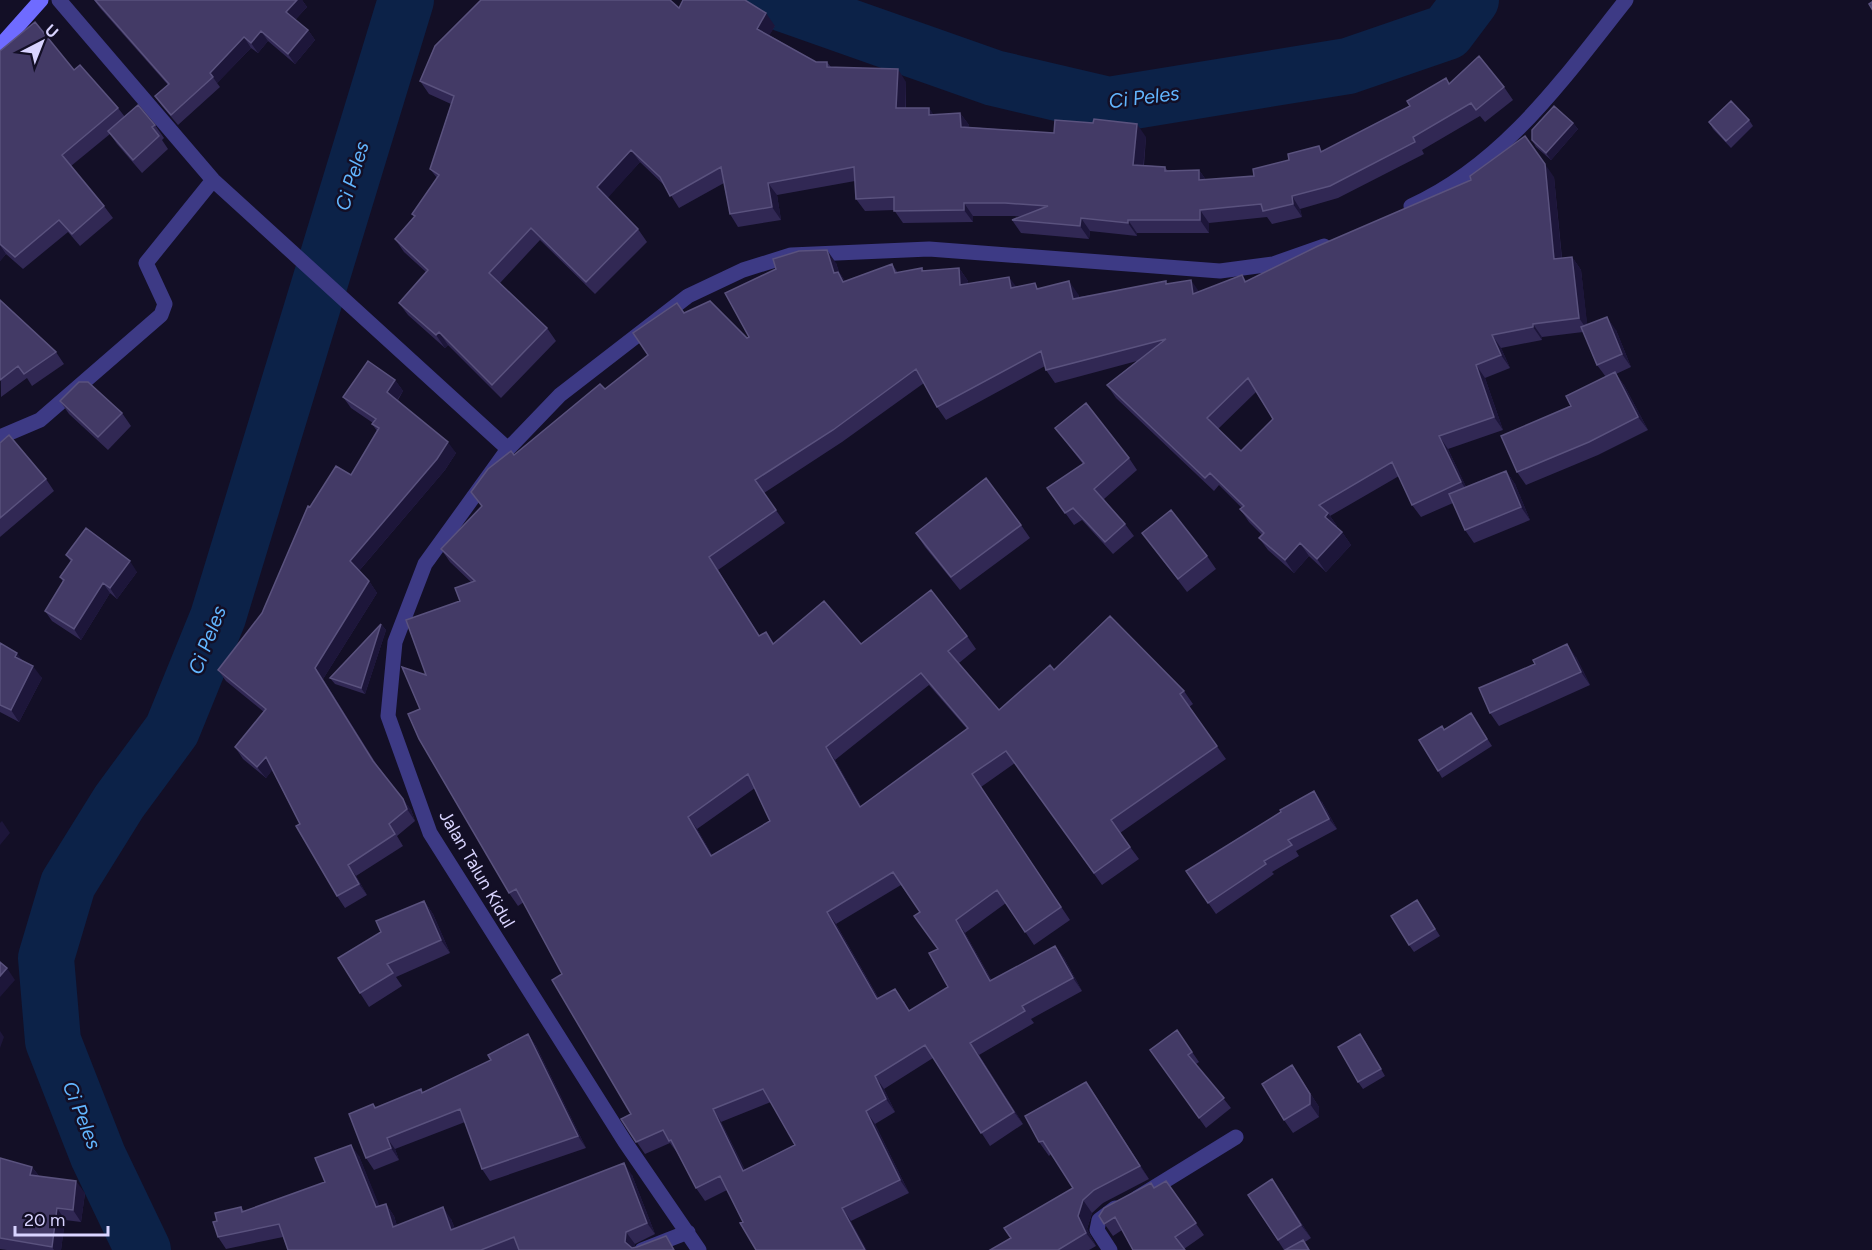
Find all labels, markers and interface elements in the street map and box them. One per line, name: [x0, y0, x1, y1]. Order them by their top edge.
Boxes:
north arrow: [12, 12, 72, 72]
text: U: [41, 20, 62, 42]
water label: Ci Peles: [1107, 81, 1181, 113]
water label: Ci Peles: [330, 138, 374, 214]
water label: Ci Peles: [183, 602, 231, 678]
street label: Jalan Talun Kidul: [434, 806, 520, 932]
water label: Ci Peles: [58, 1078, 107, 1153]
scale bar: [15, 1199, 108, 1237]
text: 20 m: [24, 1209, 65, 1231]

